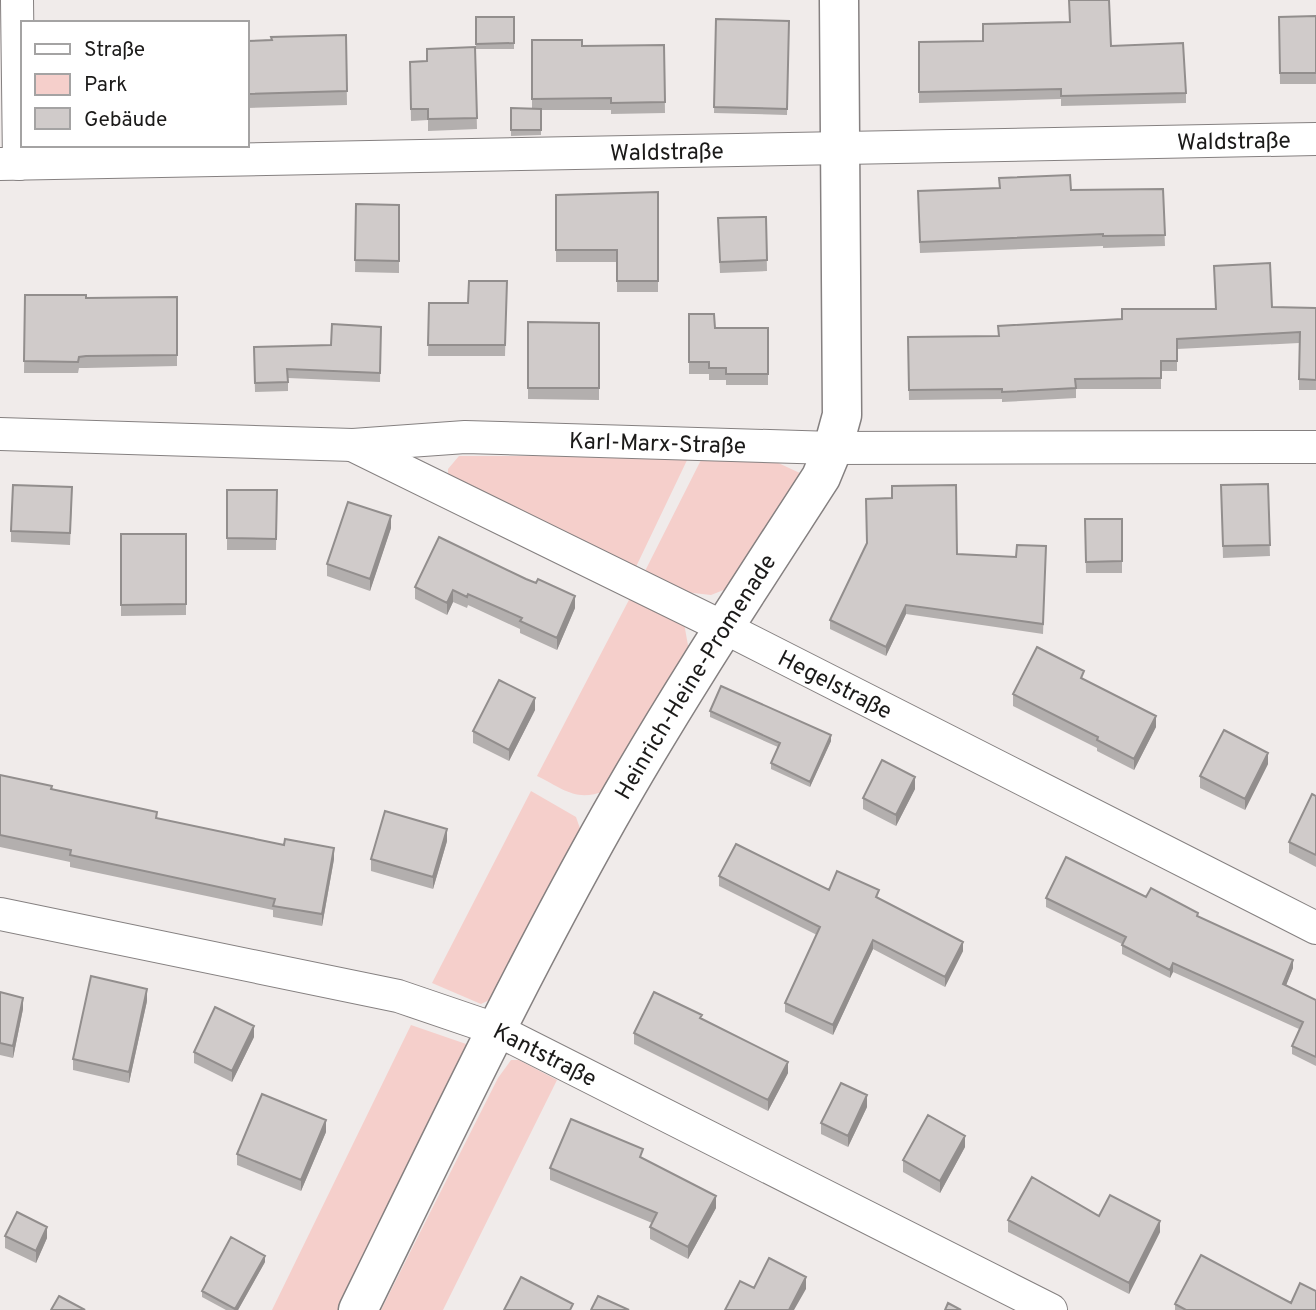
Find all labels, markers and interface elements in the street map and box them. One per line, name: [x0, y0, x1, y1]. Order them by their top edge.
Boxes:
legend: [21, 21, 248, 147]
text: Straße: [84, 37, 145, 64]
text: Park: [84, 72, 127, 99]
text: Gebäude: [84, 107, 167, 134]
street label: Waldstraße: [1177, 127, 1291, 159]
street label: Waldstraße: [610, 138, 724, 169]
street label: Karl-Marx-Straße: [568, 428, 746, 462]
street label: Heinrich-Heine-Promenade: [610, 550, 784, 806]
street label: Hegelstraße: [772, 645, 896, 727]
street label: Kantstraße: [487, 1018, 601, 1095]

